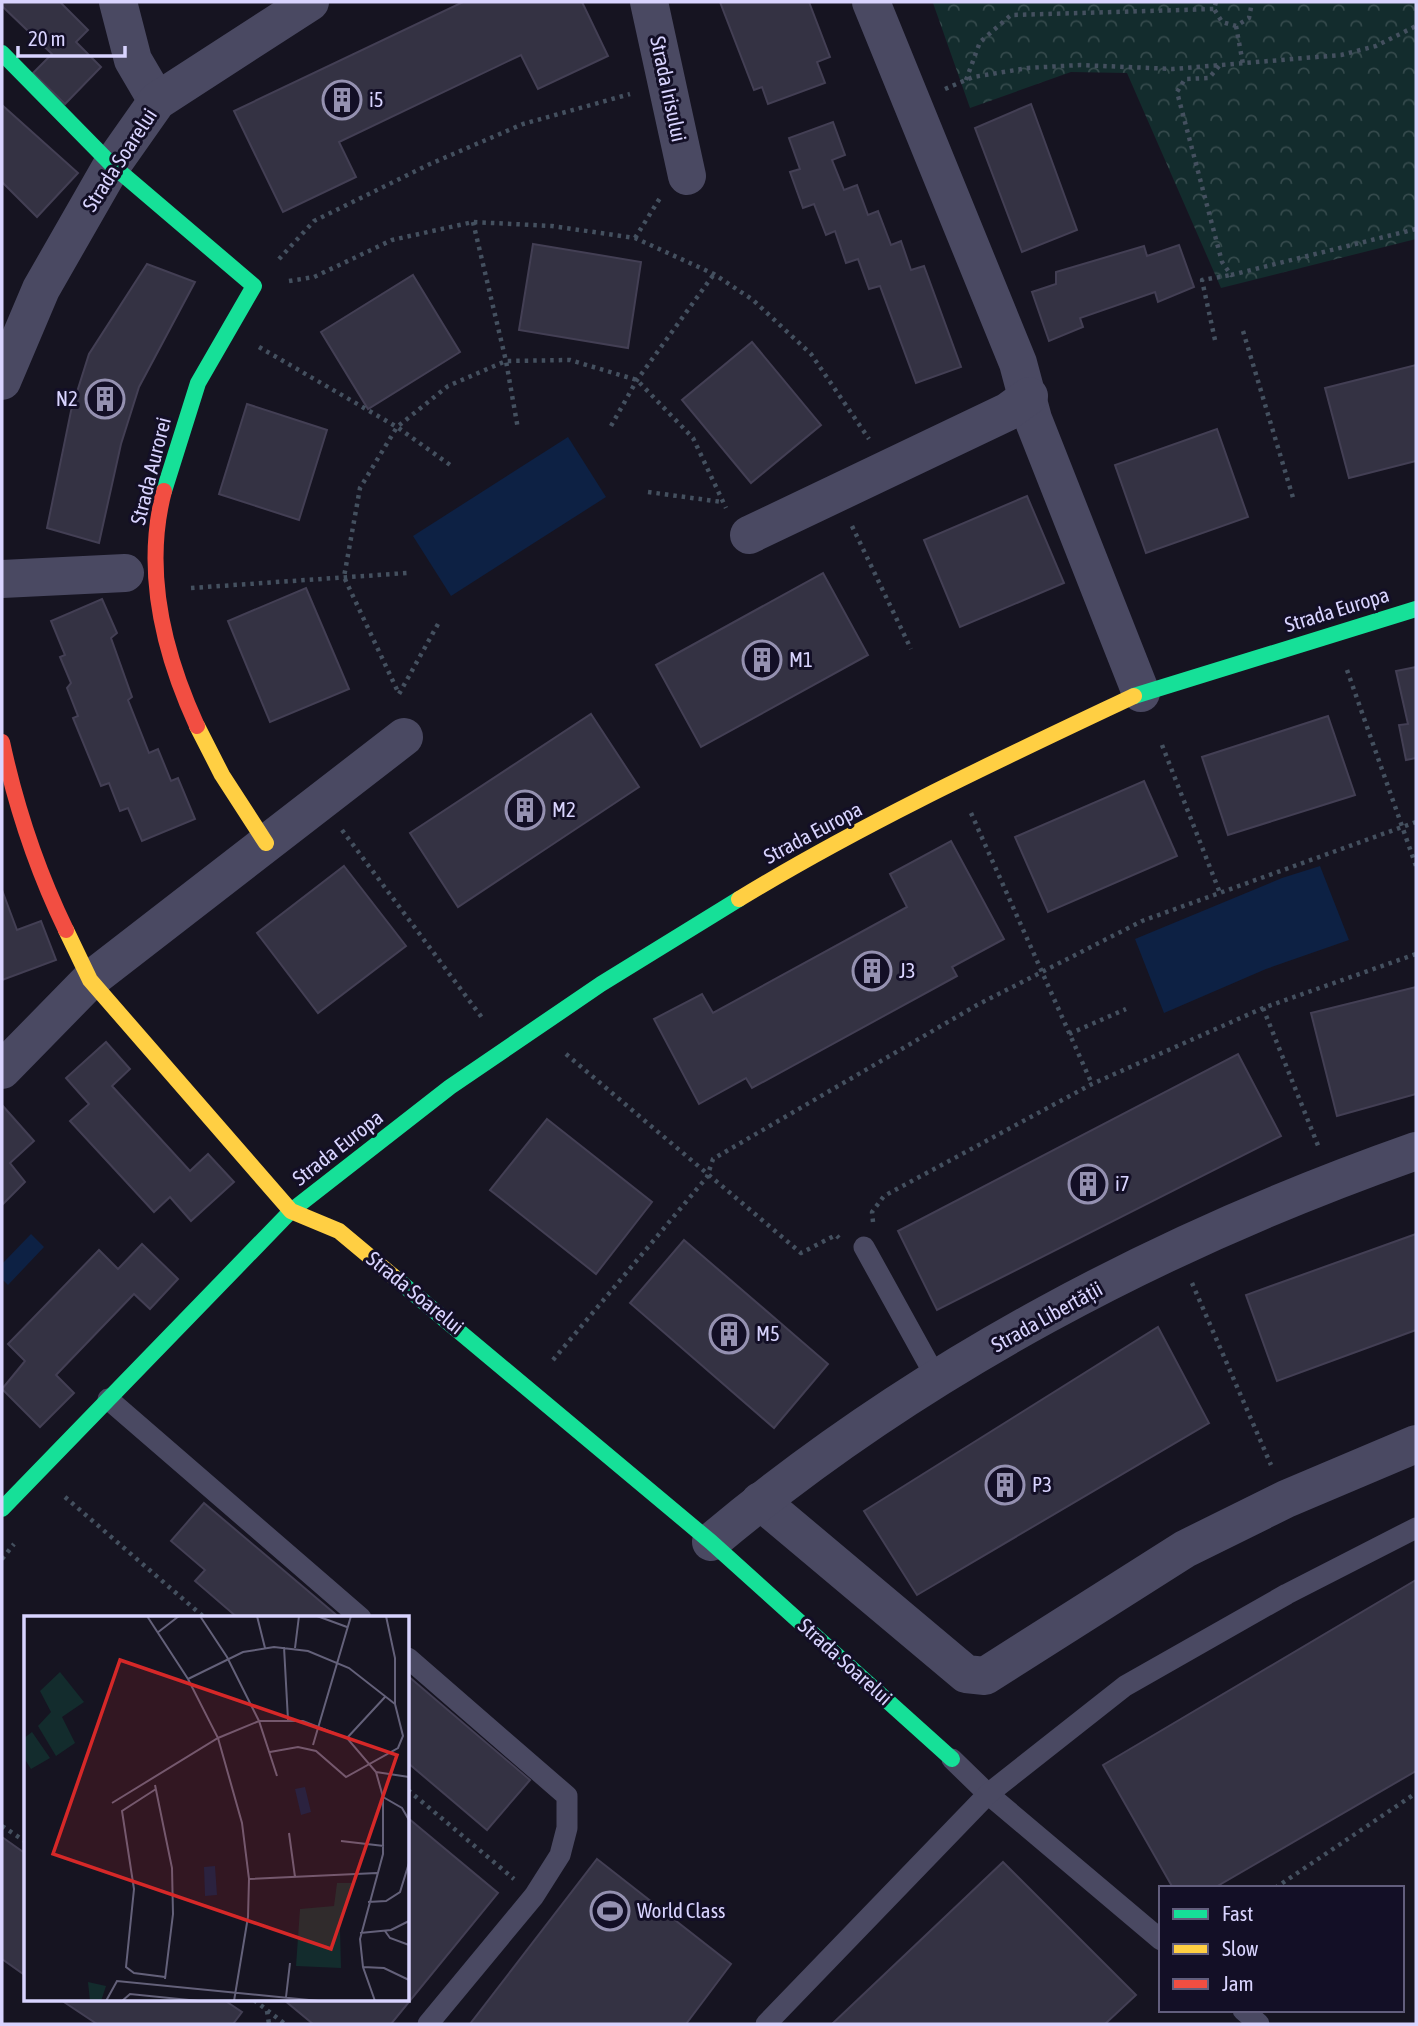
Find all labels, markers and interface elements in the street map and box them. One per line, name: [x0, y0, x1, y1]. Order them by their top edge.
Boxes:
scale bar: [18, 14, 124, 58]
text: 20 m: [28, 26, 66, 50]
street label: Strada Irisului: [646, 34, 692, 144]
building icon: i5: [321, 79, 363, 121]
place label: i5: [369, 87, 384, 111]
street label: Strada Soarelui: [77, 104, 161, 215]
building icon: N2: [84, 378, 126, 420]
place label: N2: [56, 386, 78, 410]
street label: Strada Aurorei: [125, 414, 175, 527]
street label: Strada Europa: [1282, 582, 1392, 636]
building icon: M1: [741, 639, 783, 681]
place label: M1: [789, 647, 813, 671]
building icon: M2: [504, 789, 546, 831]
street label: Strada Europa: [759, 796, 866, 868]
place label: M2: [552, 797, 576, 821]
building icon: J3: [851, 950, 893, 992]
place label: J3: [899, 958, 916, 982]
street label: Strada Europa: [287, 1105, 387, 1190]
building icon: i7: [1067, 1163, 1109, 1205]
place label: i7: [1115, 1171, 1130, 1195]
street label: Strada Soarelui: [362, 1246, 469, 1339]
street label: Strada Libertății: [987, 1276, 1106, 1356]
building icon: M5: [708, 1313, 750, 1355]
place label: M5: [756, 1321, 780, 1345]
building icon: P3: [984, 1464, 1026, 1506]
place label: P3: [1032, 1472, 1052, 1496]
street label: Strada Soarelui: [794, 1613, 897, 1710]
inset map: [24, 1616, 410, 2002]
legend: [1159, 1886, 1404, 2012]
sports icon: World Class: [589, 1890, 631, 1932]
place label: World Class: [637, 1898, 725, 1922]
text: Fast: [1222, 1901, 1253, 1925]
text: Slow: [1222, 1936, 1259, 1960]
text: Jam: [1222, 1971, 1254, 1995]

